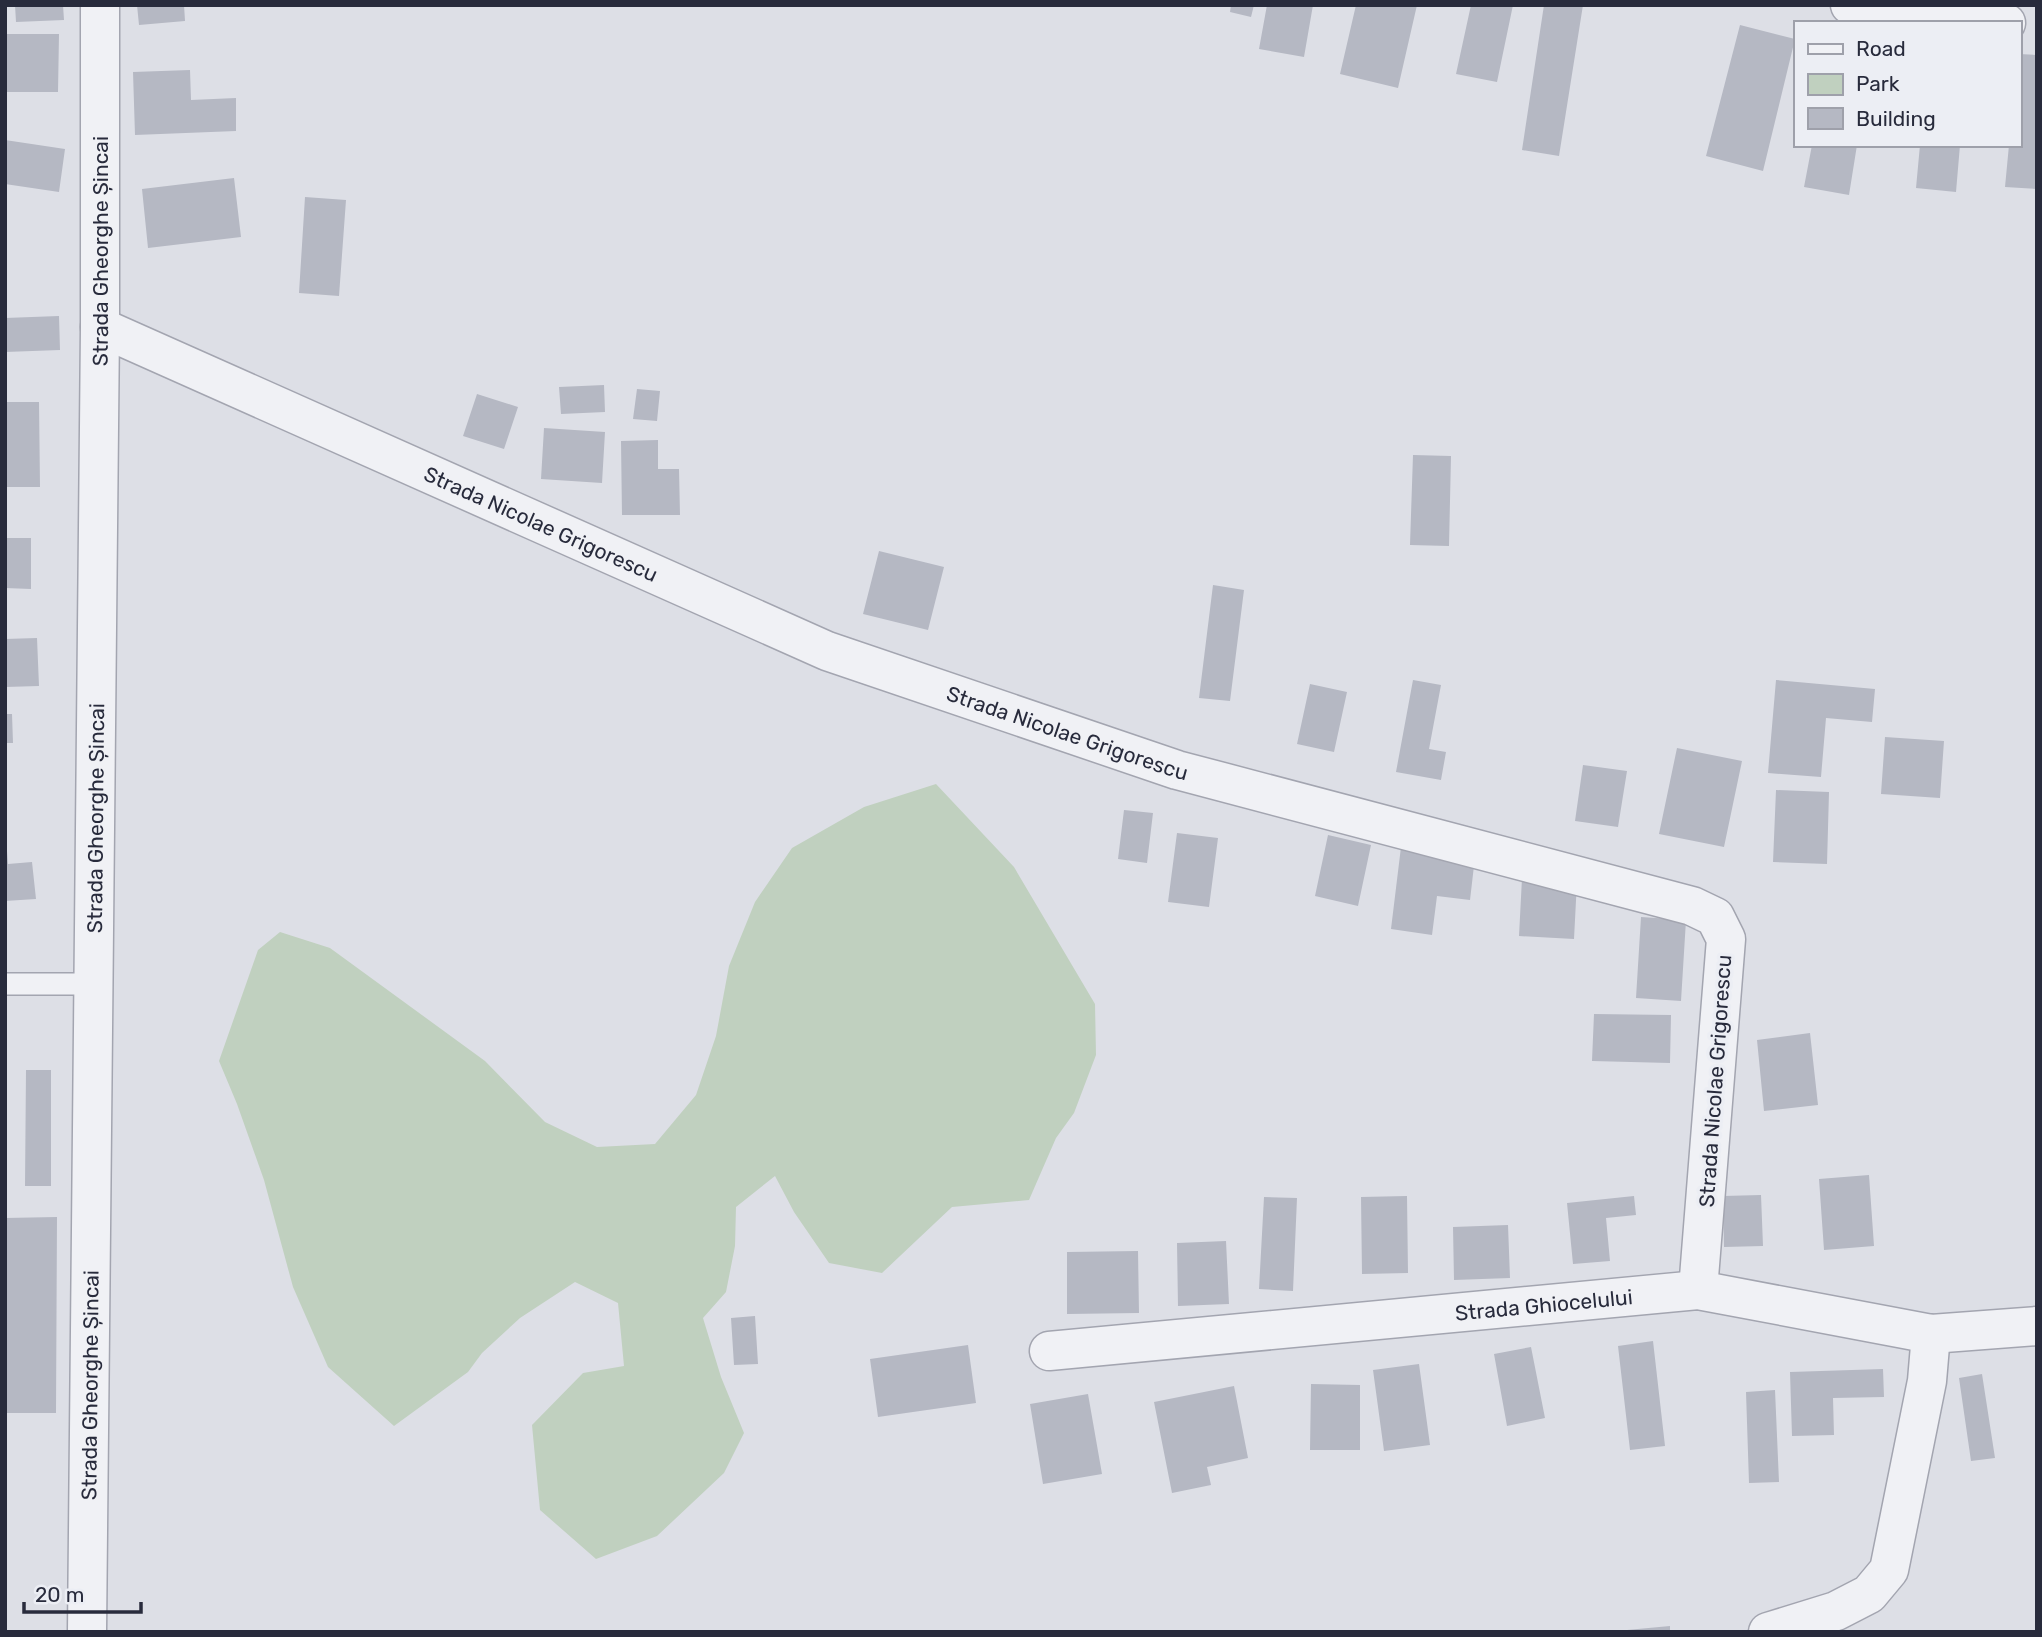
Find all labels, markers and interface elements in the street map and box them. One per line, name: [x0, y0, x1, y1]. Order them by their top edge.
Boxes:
legend: [1794, 21, 2021, 147]
text: Road: [1856, 36, 1906, 61]
text: Park: [1856, 71, 1900, 96]
text: Building: [1856, 106, 1936, 131]
street label: Strada Gheorghe Șincai: [87, 136, 113, 366]
street label: Strada Nicolae Grigorescu: [420, 461, 662, 587]
street label: Strada Nicolae Grigorescu: [944, 680, 1191, 785]
street label: Strada Gheorghe Șincai: [81, 703, 109, 933]
street label: Strada Nicolae Grigorescu: [1694, 954, 1736, 1208]
street label: Strada Gheorghe Șincai: [76, 1270, 103, 1500]
street label: Strada Ghiocelului: [1454, 1284, 1634, 1325]
scale bar: [24, 1570, 142, 1614]
text: 20 m: [35, 1582, 84, 1607]

